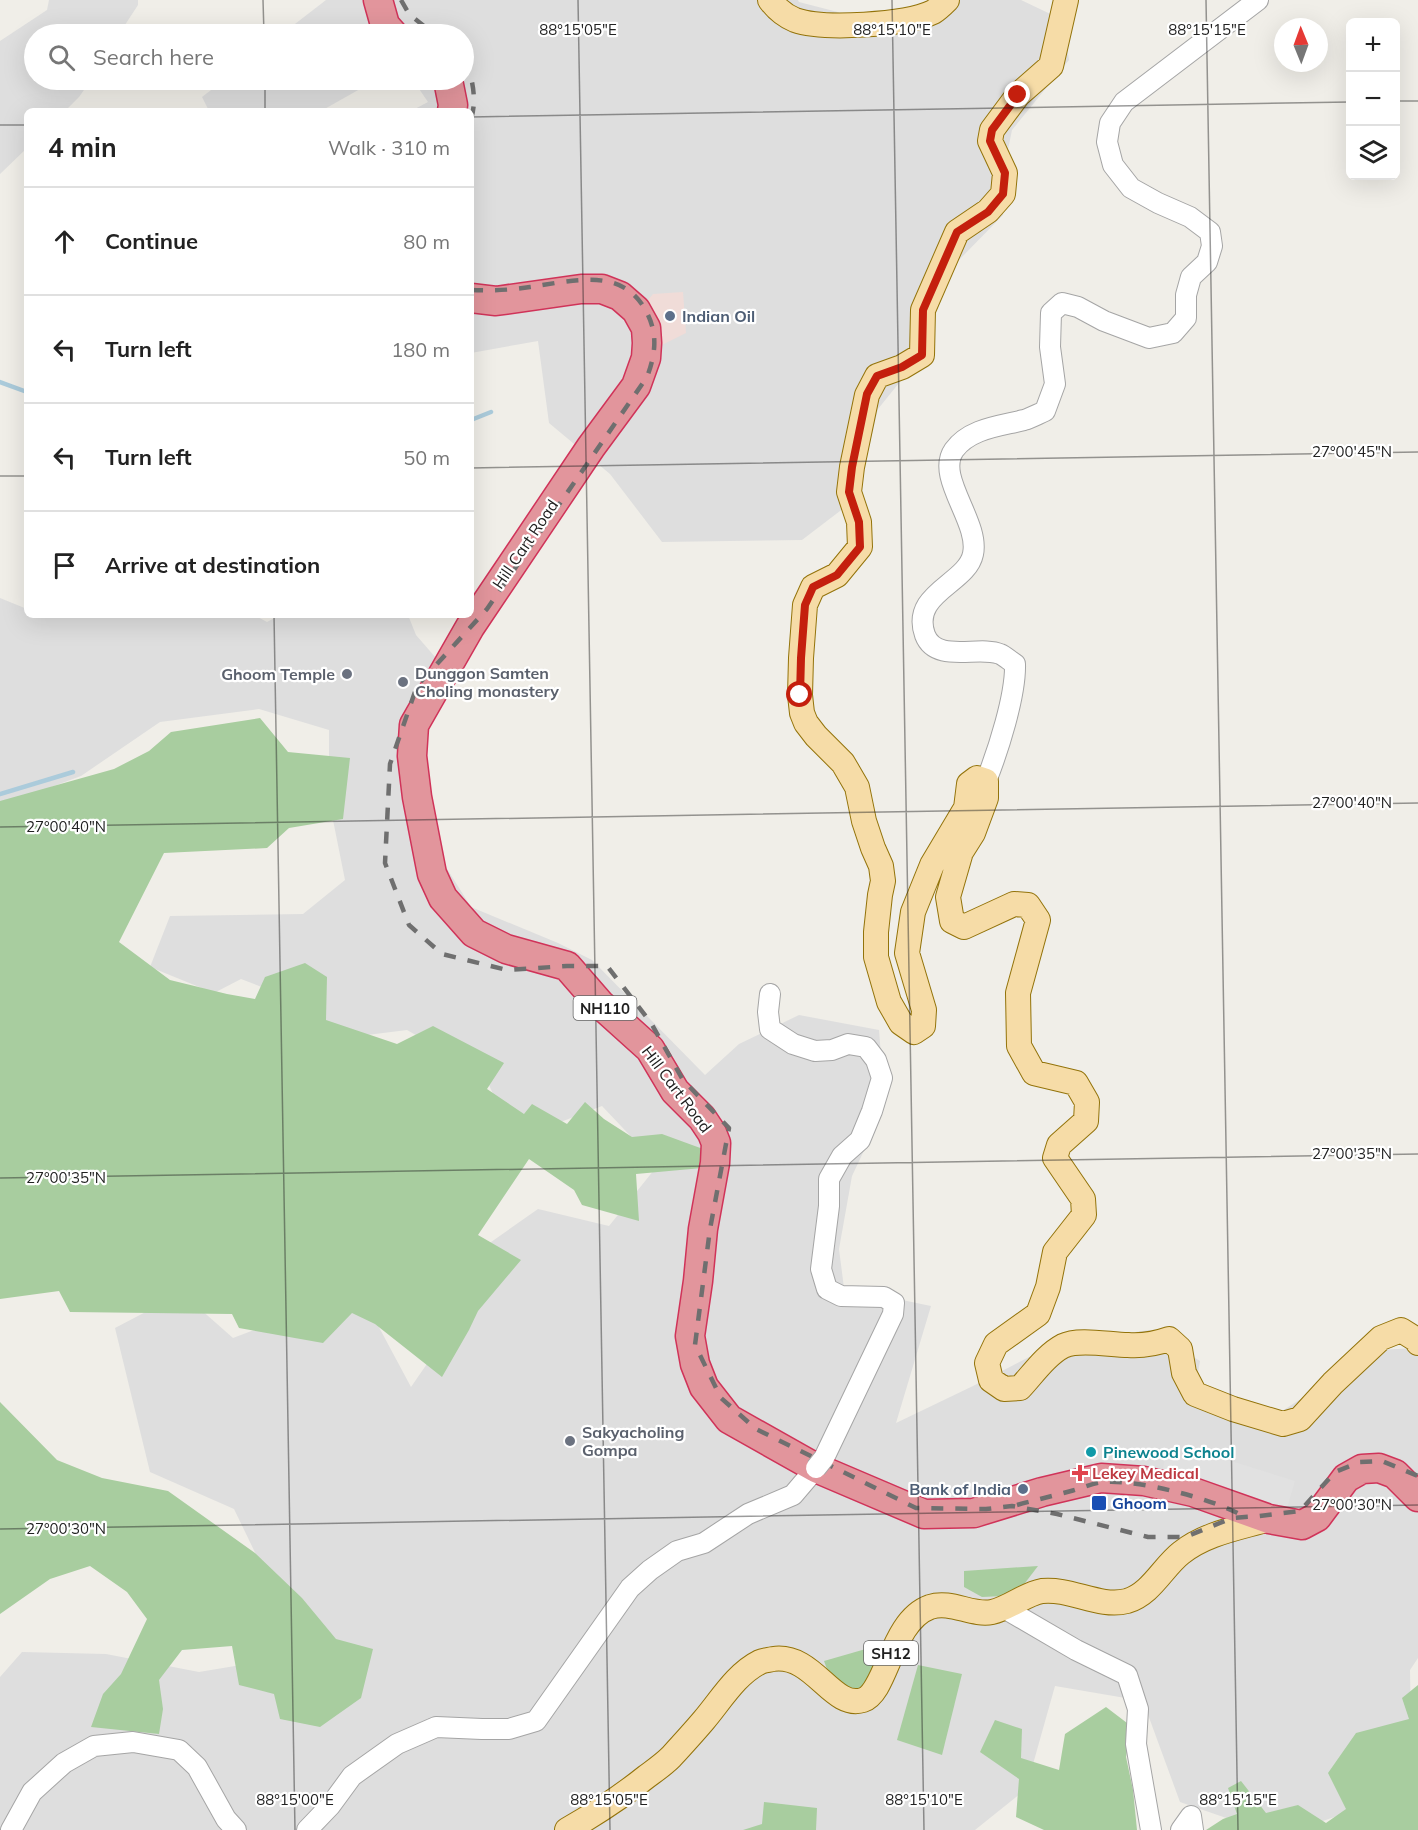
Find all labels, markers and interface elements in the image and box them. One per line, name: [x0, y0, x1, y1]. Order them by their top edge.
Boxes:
north arrow: [1274, 18, 1328, 72]
map controls: [1346, 18, 1400, 180]
button: +: [1346, 18, 1400, 72]
text: 88°15'05"E: [539, 20, 617, 39]
text: 88°15'10"E: [853, 20, 931, 39]
text: 88°15'15"E: [1168, 20, 1246, 39]
search box: [24, 24, 474, 90]
icon: search: [45, 41, 78, 74]
text: Search here: [93, 43, 214, 71]
button: −: [1346, 72, 1400, 126]
route end: [1004, 81, 1030, 107]
button: layers: [1346, 126, 1400, 180]
text: 4 min: [48, 131, 117, 164]
text: Walk · 310 m: [328, 135, 450, 160]
icon: ahead: [48, 225, 81, 258]
text: Continue: [105, 227, 198, 255]
text: 80 m: [403, 229, 450, 254]
place label: Indian Oil: [682, 306, 755, 326]
marker: Indian Oil: [663, 309, 677, 323]
icon: left: [48, 333, 81, 366]
text: Turn left: [105, 335, 192, 363]
text: 180 m: [391, 337, 450, 362]
icon: left: [48, 441, 81, 474]
text: 27°00'45"N: [1312, 442, 1392, 461]
text: Turn left: [105, 443, 192, 471]
text: 50 m: [403, 445, 450, 470]
street label: Hill Cart Road: [488, 496, 562, 592]
icon: arrive: [48, 549, 81, 582]
text: Arrive at destination: [105, 551, 320, 579]
place label: Dunggon Samten Choling monastery: [415, 663, 559, 701]
place label: Ghoom Temple: [221, 664, 335, 684]
marker: Ghoom Temple: [340, 667, 354, 681]
marker: Dunggon Samten Choling monastery: [396, 675, 410, 689]
route start: [786, 681, 812, 707]
text: 27°00'40"N: [1312, 793, 1392, 812]
text: 27°00'40"N: [26, 817, 106, 836]
road number: NH110: [574, 996, 636, 1020]
street label: Hill Cart Road: [638, 1042, 716, 1136]
text: 27°00'35"N: [1312, 1144, 1392, 1163]
text: 27°00'35"N: [26, 1168, 106, 1187]
place label: Sakyacholing Gompa: [582, 1422, 684, 1460]
marker: Sakyacholing Gompa: [563, 1434, 577, 1448]
place label: Pinewood School: [1103, 1442, 1235, 1462]
marker: Pinewood School: [1084, 1445, 1098, 1459]
place label: Lekey Medical: [1092, 1463, 1199, 1483]
marker: Lekey Medical: [1073, 1466, 1087, 1480]
place label: Bank of India: [909, 1479, 1011, 1499]
marker: Bank of India: [1016, 1482, 1030, 1496]
place label: Ghoom: [1112, 1493, 1167, 1513]
marker: Ghoom: [1090, 1494, 1108, 1512]
text: 27°00'30"N: [1312, 1495, 1392, 1514]
text: 27°00'30"N: [26, 1519, 106, 1538]
road number: SH12: [864, 1641, 918, 1665]
text: 88°15'00"E: [256, 1790, 334, 1809]
text: 88°15'05"E: [570, 1790, 648, 1809]
text: 88°15'10"E: [885, 1790, 963, 1809]
text: 88°15'15"E: [1199, 1790, 1277, 1809]

